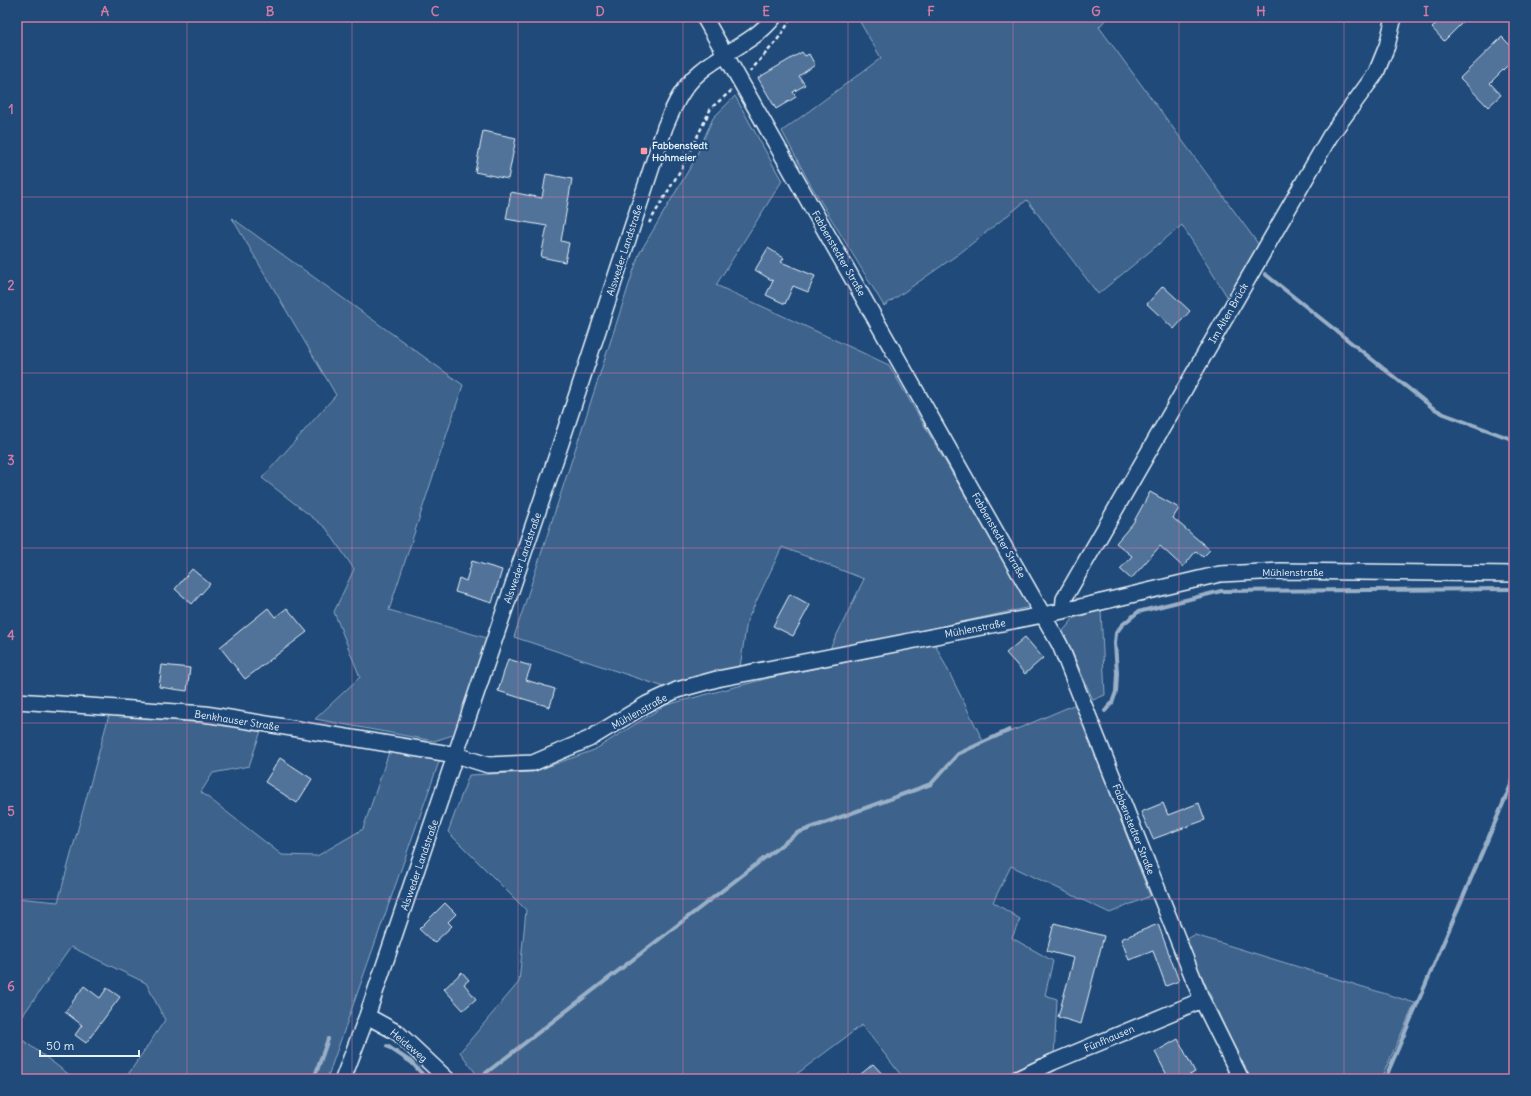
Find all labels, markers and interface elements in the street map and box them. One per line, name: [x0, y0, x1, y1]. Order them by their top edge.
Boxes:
text: A: [101, 3, 110, 20]
text: B: [266, 3, 275, 20]
text: C: [431, 3, 440, 20]
text: D: [595, 3, 605, 20]
text: E: [762, 3, 770, 20]
text: F: [927, 3, 935, 20]
text: G: [1091, 3, 1101, 20]
text: H: [1256, 3, 1266, 20]
text: I: [1423, 3, 1429, 20]
text: 1: [8, 101, 14, 118]
place label: Fabbenstedt Hohmeier: [652, 139, 708, 164]
marker: Fabbenstedt Hohmeier: [639, 146, 649, 156]
street label: Alsweder Landstraße: [604, 203, 645, 297]
street label: Fabbenstedter Straße: [809, 208, 868, 298]
text: 2: [7, 277, 15, 294]
street label: Im Alten Brück: [1206, 281, 1251, 346]
text: 3: [7, 452, 15, 469]
street label: Fabbenstedter Straße: [969, 490, 1028, 580]
street label: Alsweder Landstraße: [501, 511, 544, 605]
street label: Mühlenstraße: [1262, 566, 1324, 579]
street label: Mühlenstraße: [944, 616, 1007, 641]
text: 4: [7, 627, 15, 644]
street label: Mühlenstraße: [609, 691, 669, 732]
street label: Benkhauser Straße: [194, 707, 280, 734]
street label: Fabbenstedter Straße: [1109, 782, 1158, 876]
text: 5: [7, 803, 15, 820]
street label: Alsweder Landstraße: [398, 818, 441, 912]
text: 6: [7, 978, 15, 995]
street label: Fünfhausen: [1082, 1022, 1136, 1055]
street label: Heideweg: [387, 1026, 430, 1065]
scale bar: [40, 1032, 139, 1058]
text: 50 m: [46, 1038, 75, 1053]

